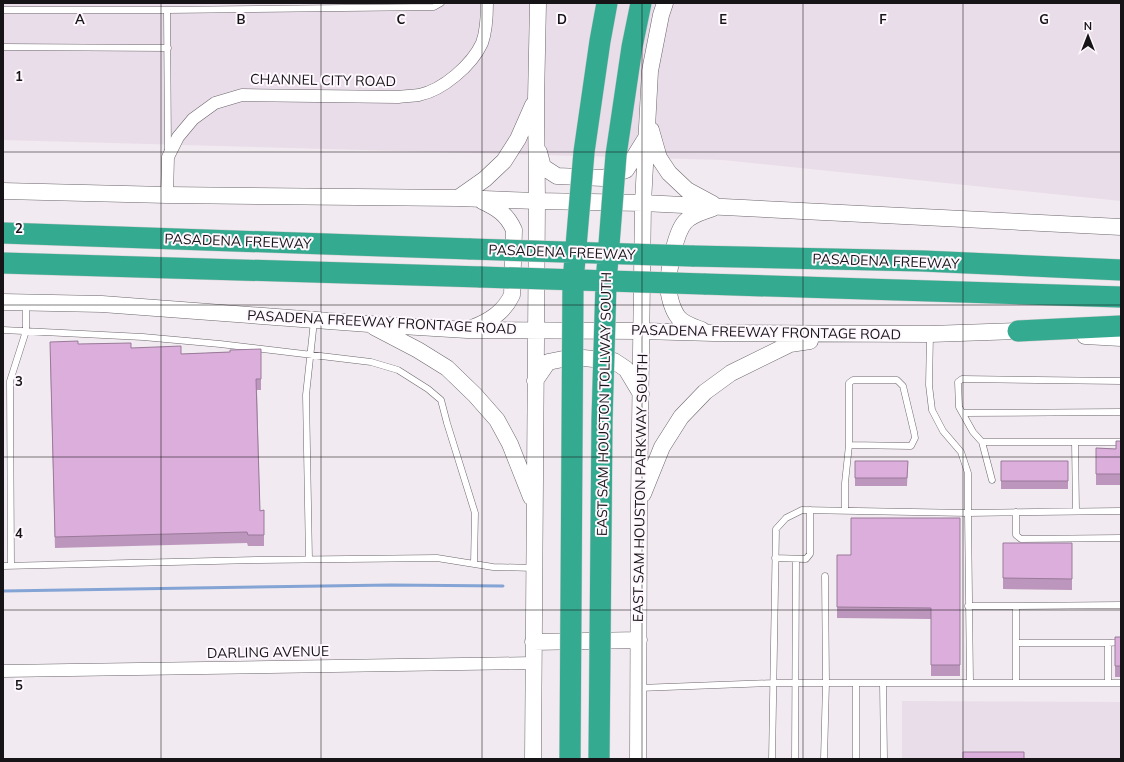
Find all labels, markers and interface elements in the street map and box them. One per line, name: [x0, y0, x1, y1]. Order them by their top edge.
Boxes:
text: A: [75, 11, 85, 27]
text: B: [237, 11, 246, 27]
text: C: [397, 11, 406, 27]
text: D: [557, 11, 567, 27]
text: E: [719, 11, 727, 27]
text: F: [879, 11, 887, 27]
text: G: [1039, 11, 1049, 27]
north arrow: [1068, 16, 1108, 56]
text: N: [1084, 19, 1092, 33]
text: 1: [15, 68, 23, 84]
street label: CHANNEL CITY ROAD: [250, 70, 396, 90]
text: 2: [15, 220, 23, 236]
street label: PASADENA FREEWAY: [164, 229, 312, 253]
street label: PASADENA FREEWAY: [488, 240, 636, 264]
street label: PASADENA FREEWAY: [812, 249, 960, 273]
street label: EAST SAM HOUSTON TOLLWAY SOUTH: [593, 272, 615, 536]
street label: PASADENA FREEWAY FRONTAGE ROAD: [247, 306, 517, 338]
street label: PASADENA FREEWAY FRONTAGE ROAD: [631, 321, 901, 343]
street label: EAST SAM HOUSTON PARKWAY SOUTH: [629, 354, 651, 622]
text: 3: [15, 373, 23, 389]
text: 4: [15, 525, 23, 541]
street label: DARLING AVENUE: [207, 642, 329, 662]
text: 5: [15, 677, 23, 693]

